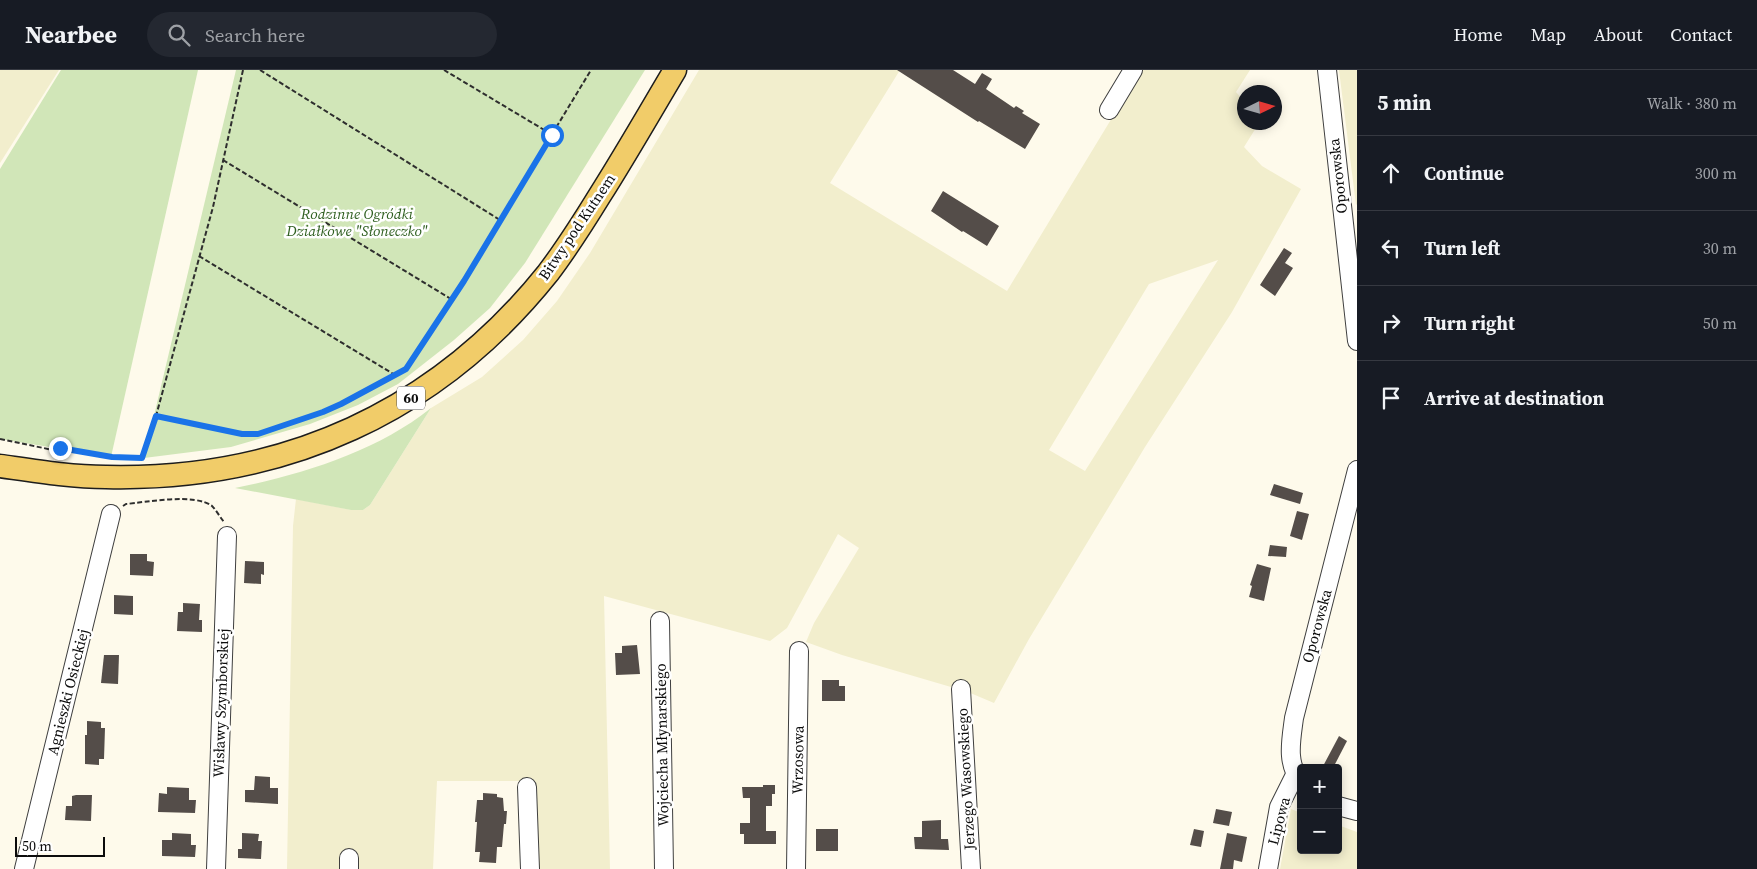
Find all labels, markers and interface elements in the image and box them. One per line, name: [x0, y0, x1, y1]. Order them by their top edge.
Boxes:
search box: [147, 12, 497, 57]
text: Nearbee: [25, 18, 117, 51]
icon: search: [165, 21, 193, 49]
text: Search here: [205, 22, 305, 48]
text: Home: [1454, 22, 1503, 47]
text: Map: [1531, 22, 1566, 47]
text: About: [1594, 22, 1642, 47]
text: Contact: [1670, 22, 1732, 47]
north arrow: [1237, 85, 1282, 130]
text: 5 min: [1377, 88, 1432, 117]
text: Walk · 380 m: [1647, 92, 1737, 114]
route start: [541, 124, 564, 147]
street label: Oporowska: [1323, 137, 1352, 215]
icon: ahead: [1377, 159, 1405, 187]
text: Continue: [1424, 160, 1504, 186]
text: 300 m: [1695, 162, 1737, 184]
street label: Bitwy pod Kutnem: [533, 169, 620, 284]
park label: Rodzinne Ogródki Działkowe "Słoneczko": [285, 203, 428, 241]
icon: left: [1377, 234, 1405, 262]
text: Turn left: [1424, 235, 1500, 261]
text: 30 m: [1703, 237, 1737, 259]
icon: right: [1377, 309, 1405, 337]
text: Turn right: [1424, 310, 1515, 336]
text: 50 m: [1703, 312, 1737, 334]
icon: arrive: [1377, 384, 1405, 412]
text: Arrive at destination: [1424, 385, 1604, 411]
road number: 60: [397, 386, 425, 409]
route end: [49, 437, 72, 460]
street label: Oporowska: [1297, 586, 1337, 665]
street label: Agnieszki Osieckiej: [42, 627, 93, 757]
street label: Wisławy Szymborskiej: [207, 628, 234, 778]
street label: Wojciecha Młynarskiego: [650, 663, 673, 827]
street label: Jerzego Wasowskiego: [951, 707, 980, 852]
street label: Wrzosowa: [786, 725, 809, 795]
map controls: [1297, 764, 1342, 854]
button: +: [1297, 764, 1342, 809]
street label: Lipowa: [1262, 794, 1295, 847]
button: −: [1297, 809, 1342, 854]
scale bar: [15, 834, 105, 857]
text: 50 m: [22, 836, 52, 856]

